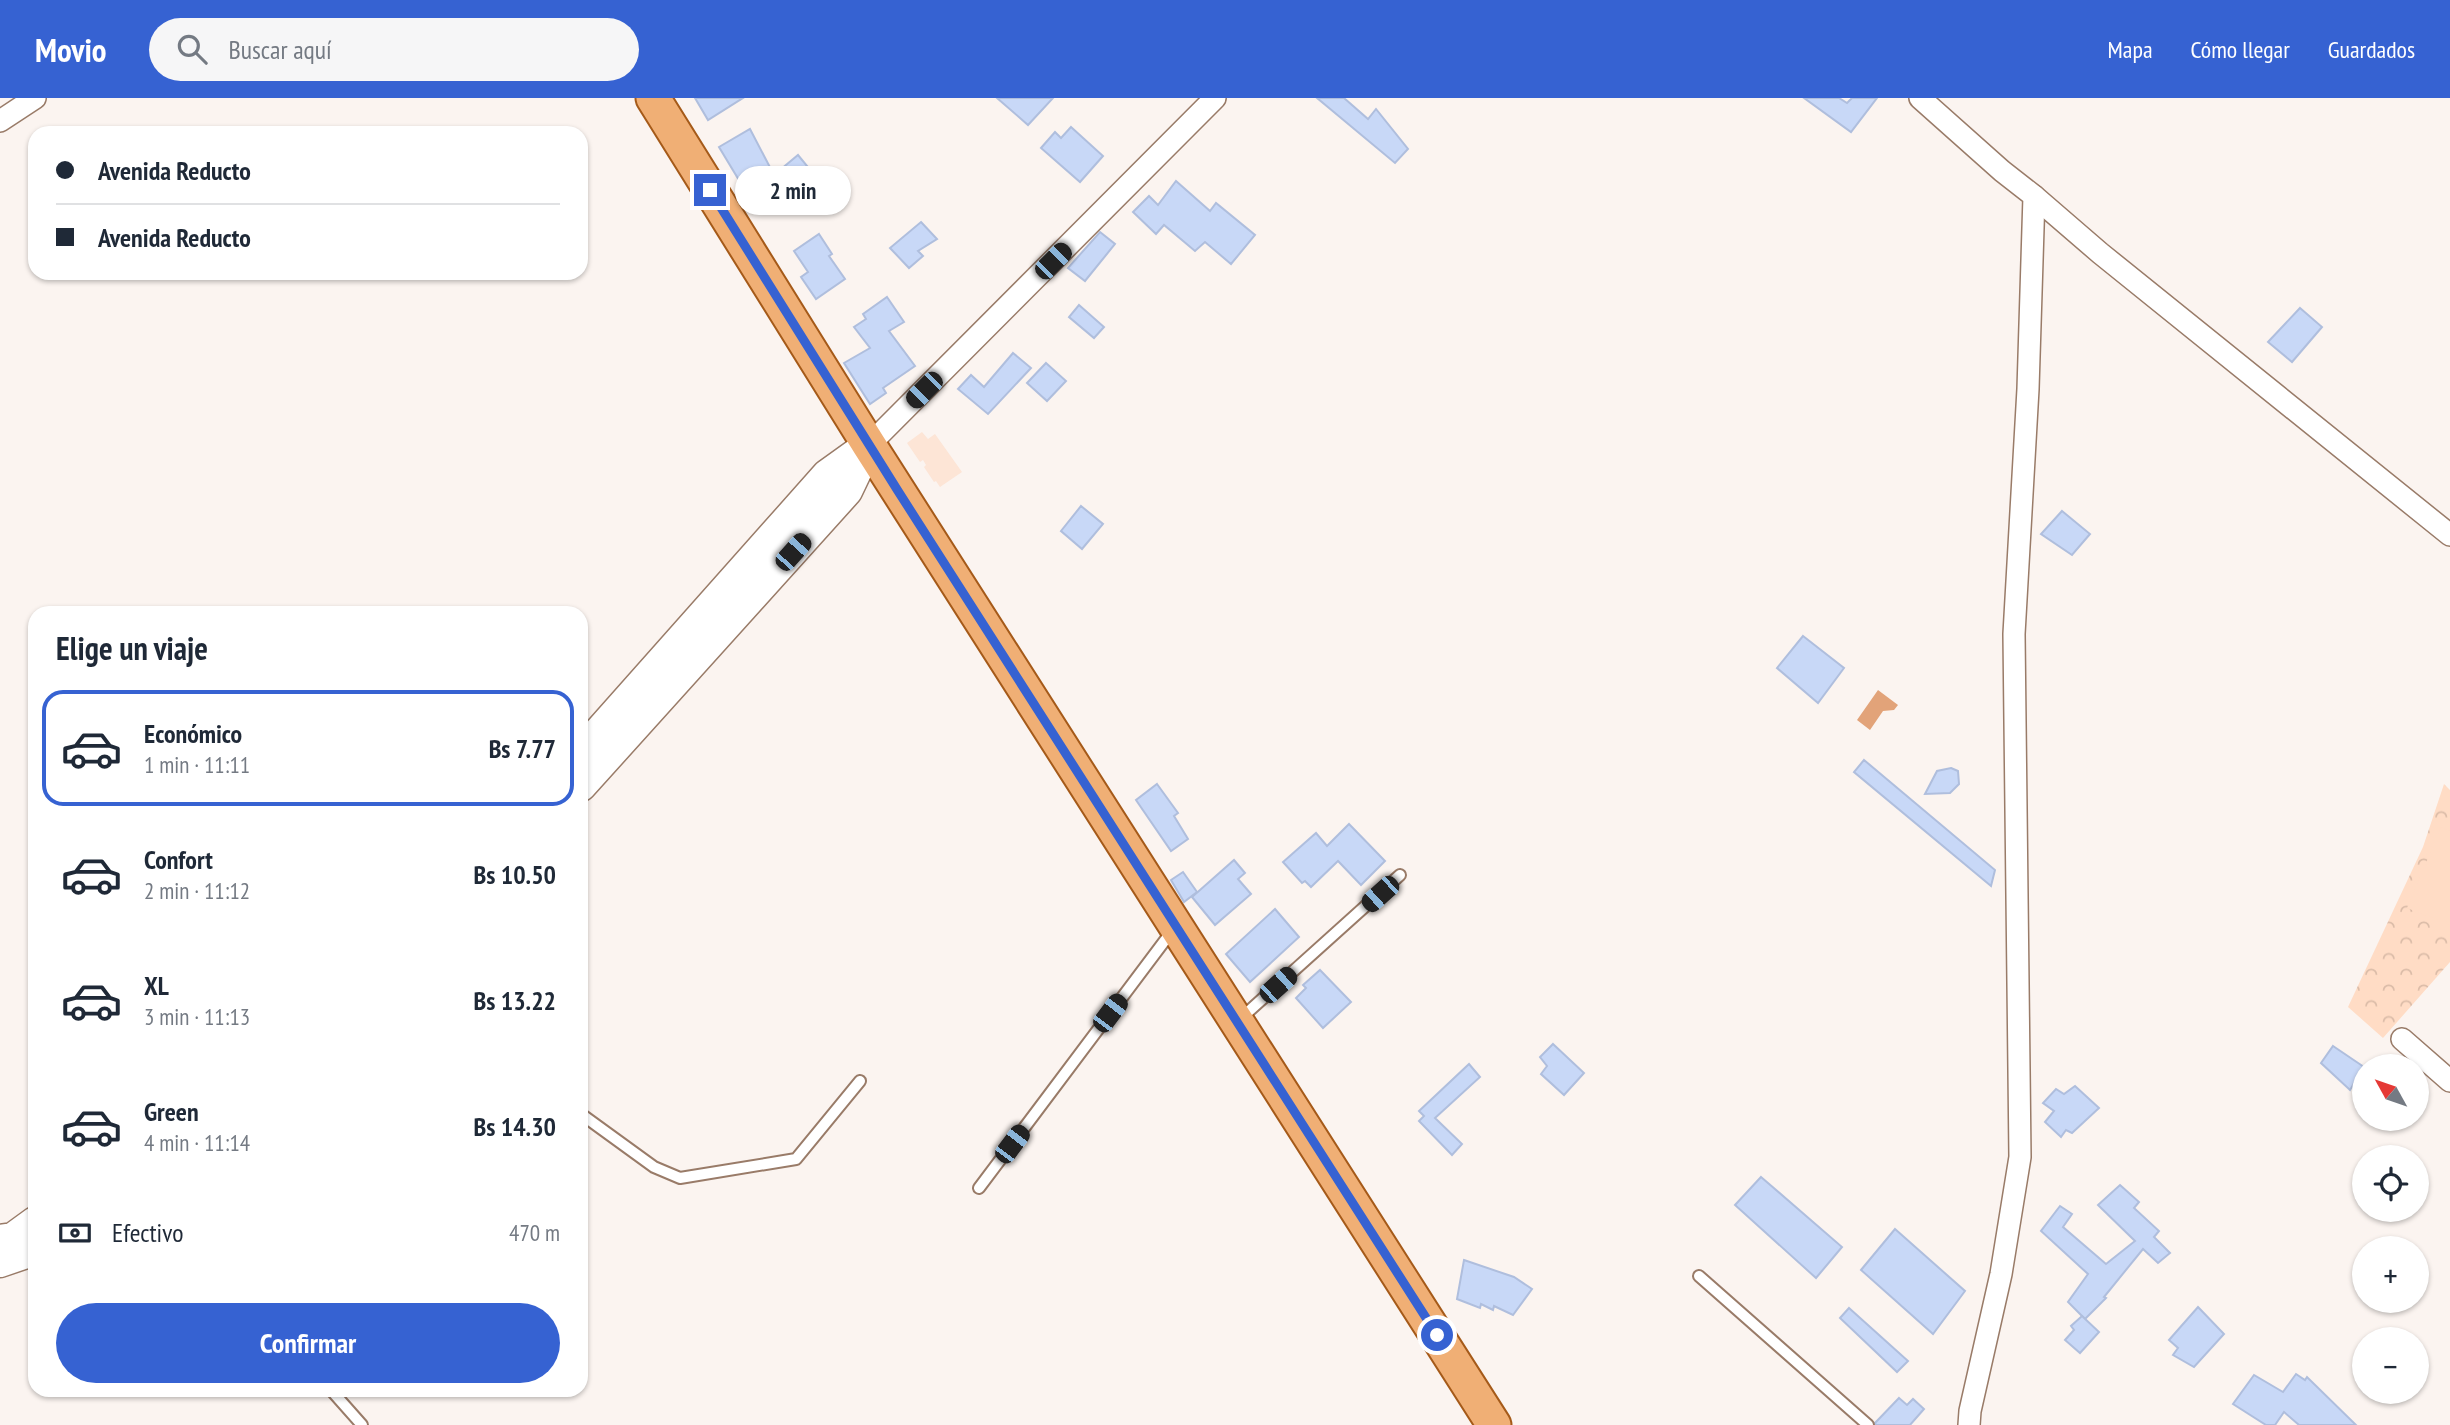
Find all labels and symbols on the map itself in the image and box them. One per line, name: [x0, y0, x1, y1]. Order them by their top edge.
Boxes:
callout: 2 min: [734, 166, 850, 214]
route end: [694, 174, 726, 206]
car: [1031, 239, 1076, 283]
car: [902, 368, 947, 412]
car: [772, 529, 815, 575]
car: [1358, 872, 1403, 916]
car: [1256, 963, 1301, 1007]
car: [1089, 990, 1132, 1036]
north arrow: [2352, 1054, 2429, 1130]
car: [991, 1121, 1034, 1167]
route start: [1421, 1319, 1453, 1351]

